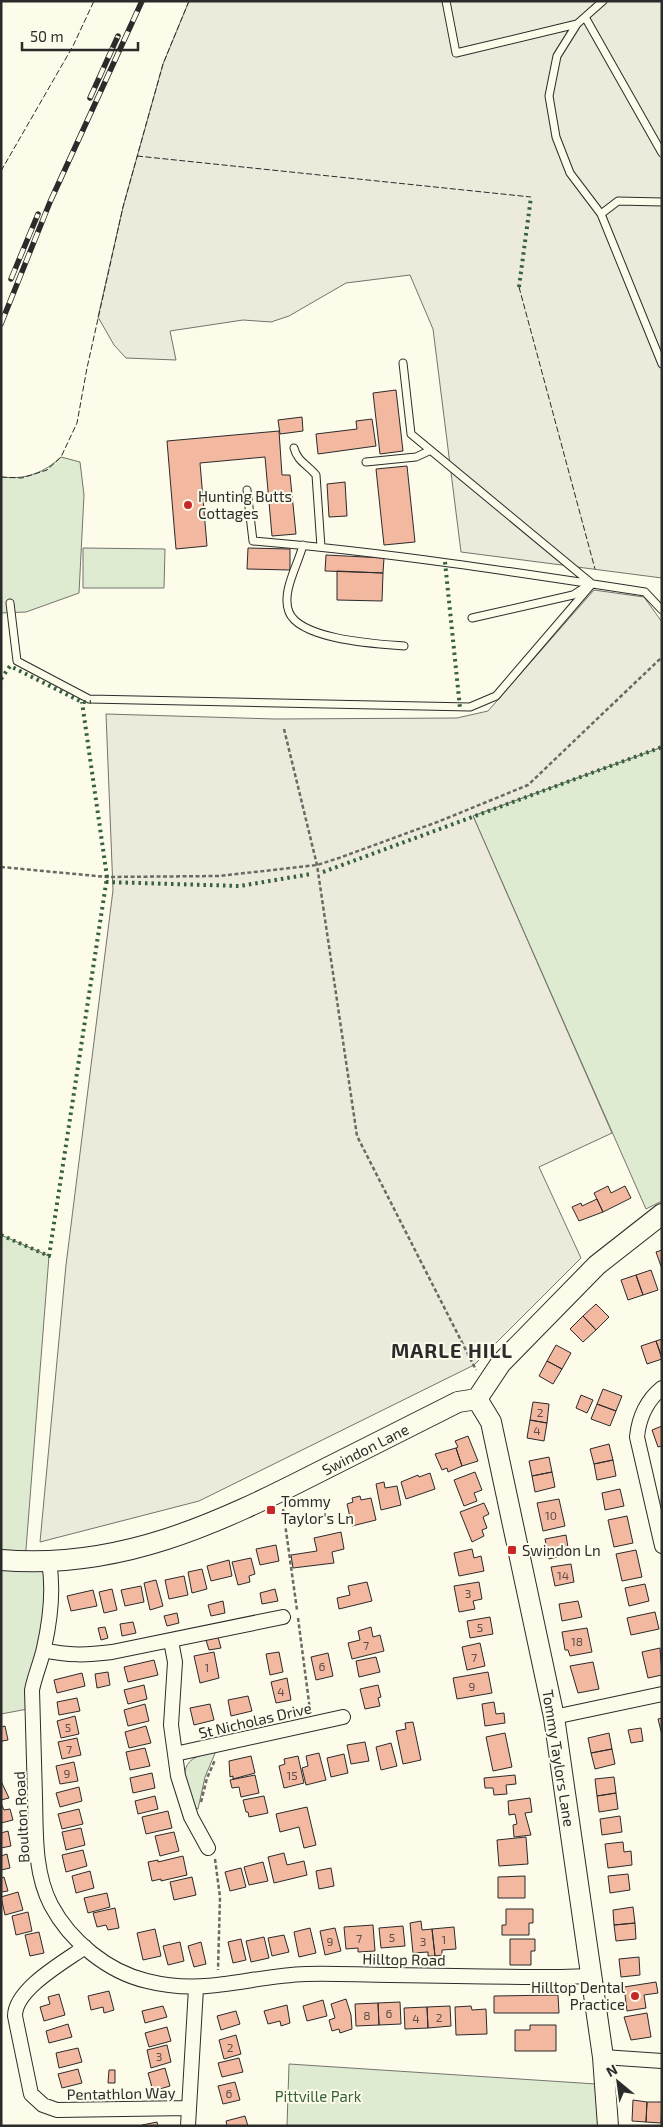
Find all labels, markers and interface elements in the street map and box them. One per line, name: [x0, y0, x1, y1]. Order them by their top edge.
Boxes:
scale bar: [22, 20, 139, 52]
text: 50 m: [30, 27, 64, 45]
place label: Hunting Butts Cottages: [198, 487, 292, 522]
marker: Hunting Butts Cottages: [182, 499, 194, 511]
district label: MARLE HILL: [391, 1338, 513, 1362]
house number: 2: [537, 1405, 544, 1419]
street label: Swindon Lane: [319, 1419, 411, 1479]
house number: 4: [533, 1423, 541, 1437]
place label: Tommy Taylor's Ln: [281, 1492, 354, 1527]
marker: Tommy Taylor's Ln: [265, 1504, 277, 1516]
house number: 10: [545, 1508, 557, 1522]
place label: Swindon Ln: [522, 1541, 601, 1559]
marker: Swindon Ln: [506, 1544, 518, 1556]
house number: 14: [557, 1568, 569, 1582]
house number: 3: [465, 1586, 471, 1600]
house number: 5: [477, 1620, 483, 1634]
house number: 18: [571, 1634, 583, 1648]
house number: 7: [363, 1638, 369, 1652]
house number: 7: [471, 1650, 477, 1664]
house number: 6: [319, 1659, 326, 1673]
house number: 1: [205, 1660, 209, 1674]
house number: 9: [469, 1679, 476, 1693]
house number: 4: [277, 1684, 285, 1698]
street label: Tommy Taylors Lane: [539, 1688, 579, 1828]
street label: St Nicholas Drive: [197, 1698, 313, 1742]
house number: 5: [65, 1720, 71, 1734]
house number: 7: [66, 1742, 72, 1756]
house number: 9: [64, 1766, 71, 1780]
house number: 15: [286, 1768, 298, 1782]
street label: Boulton Road: [10, 1771, 32, 1863]
house number: 5: [389, 1930, 395, 1944]
house number: 7: [356, 1931, 362, 1945]
house number: 1: [442, 1932, 446, 1946]
house number: 9: [327, 1934, 334, 1948]
house number: 3: [420, 1934, 426, 1948]
street label: Hilltop Road: [362, 1949, 446, 1969]
place label: Hilltop Dental Practice: [531, 1978, 626, 2013]
marker: Hilltop Dental Practice: [629, 1990, 641, 2002]
house number: 6: [386, 2006, 393, 2020]
house number: 8: [363, 2008, 371, 2022]
house number: 2: [436, 2010, 443, 2024]
house number: 4: [412, 2011, 420, 2025]
house number: 2: [227, 2040, 234, 2054]
house number: 3: [156, 2049, 162, 2063]
north arrow: [593, 2057, 643, 2107]
text: N: [603, 2060, 620, 2080]
street label: Pentathlon Way: [66, 2083, 176, 2103]
house number: 6: [226, 2086, 233, 2100]
park label: Pittville Park: [275, 2087, 362, 2105]

